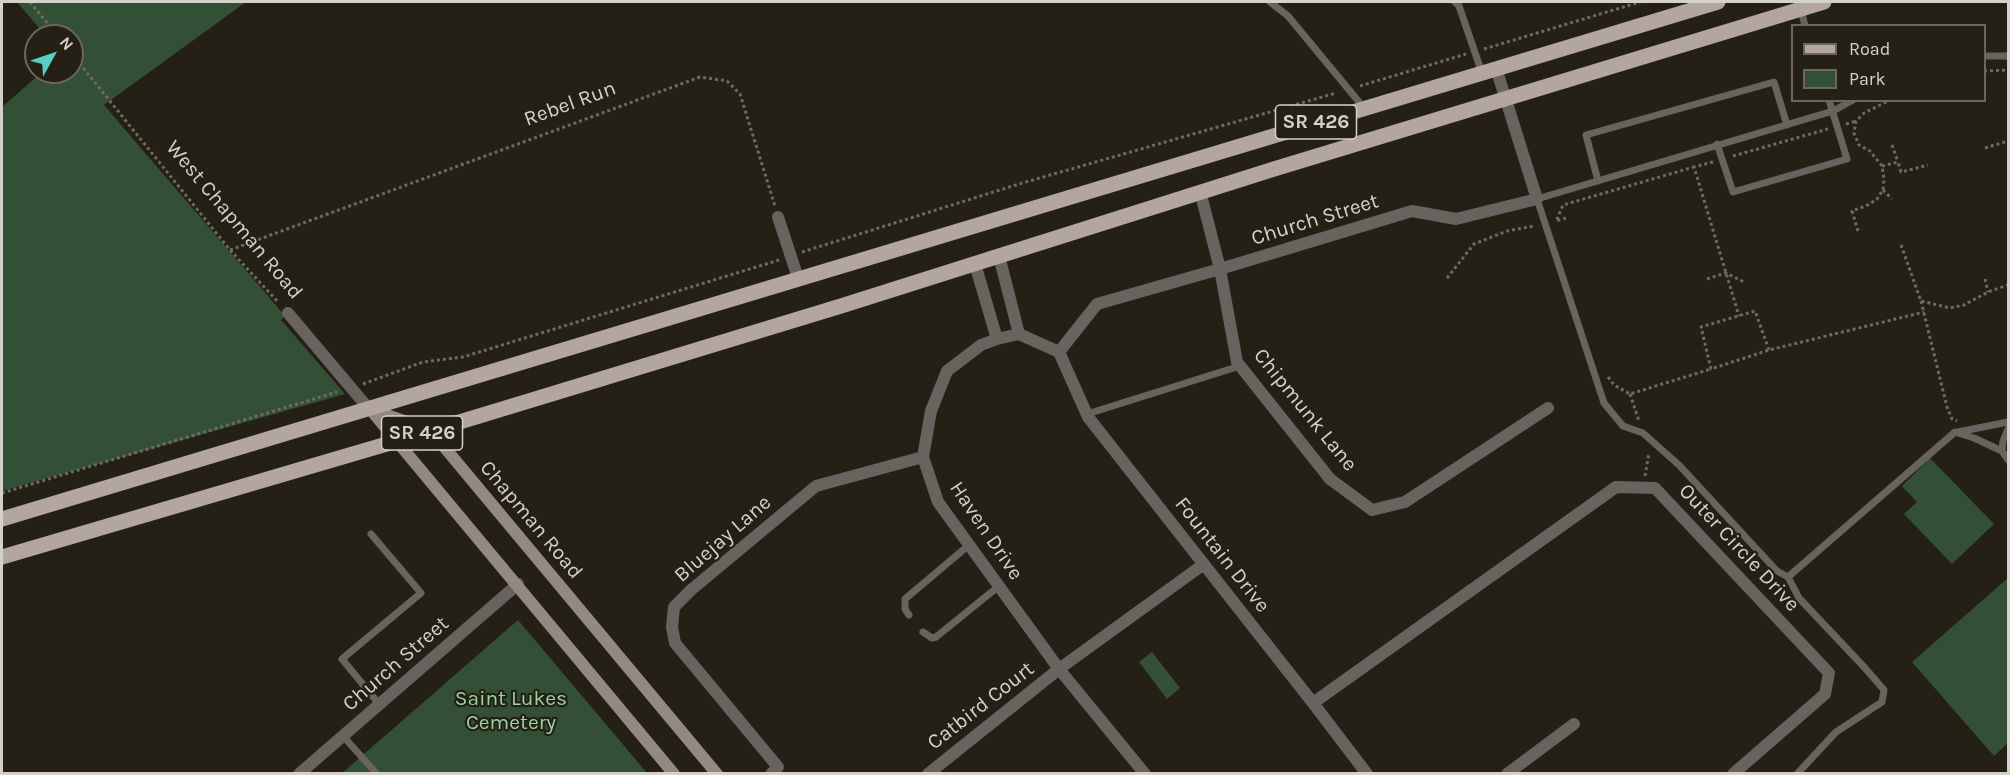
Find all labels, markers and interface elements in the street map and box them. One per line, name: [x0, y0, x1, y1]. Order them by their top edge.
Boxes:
north arrow: [24, 24, 84, 84]
legend: [1791, 24, 1986, 102]
text: N: [56, 33, 78, 54]
text: Road: [1849, 38, 1890, 60]
text: Park: [1849, 68, 1886, 90]
street label: Rebel Run: [521, 76, 619, 132]
road number: SR 426: [1276, 105, 1356, 139]
street label: West Chapman Road: [160, 136, 308, 304]
street label: Church Street: [1248, 189, 1382, 251]
street label: Chipmunk Lane: [1248, 343, 1362, 477]
road number: SR 426: [382, 416, 462, 450]
street label: Chapman Road: [474, 456, 588, 584]
street label: Haven Drive: [944, 477, 1028, 585]
street label: Outer Circle Drive: [1673, 479, 1805, 617]
street label: Bluejay Lane: [669, 490, 777, 588]
street label: Fountain Drive: [1169, 492, 1275, 618]
street label: Church Street: [338, 611, 454, 717]
street label: Catbird Court: [923, 656, 1039, 756]
park label: Saint Lukes Cemetery: [455, 686, 567, 736]

